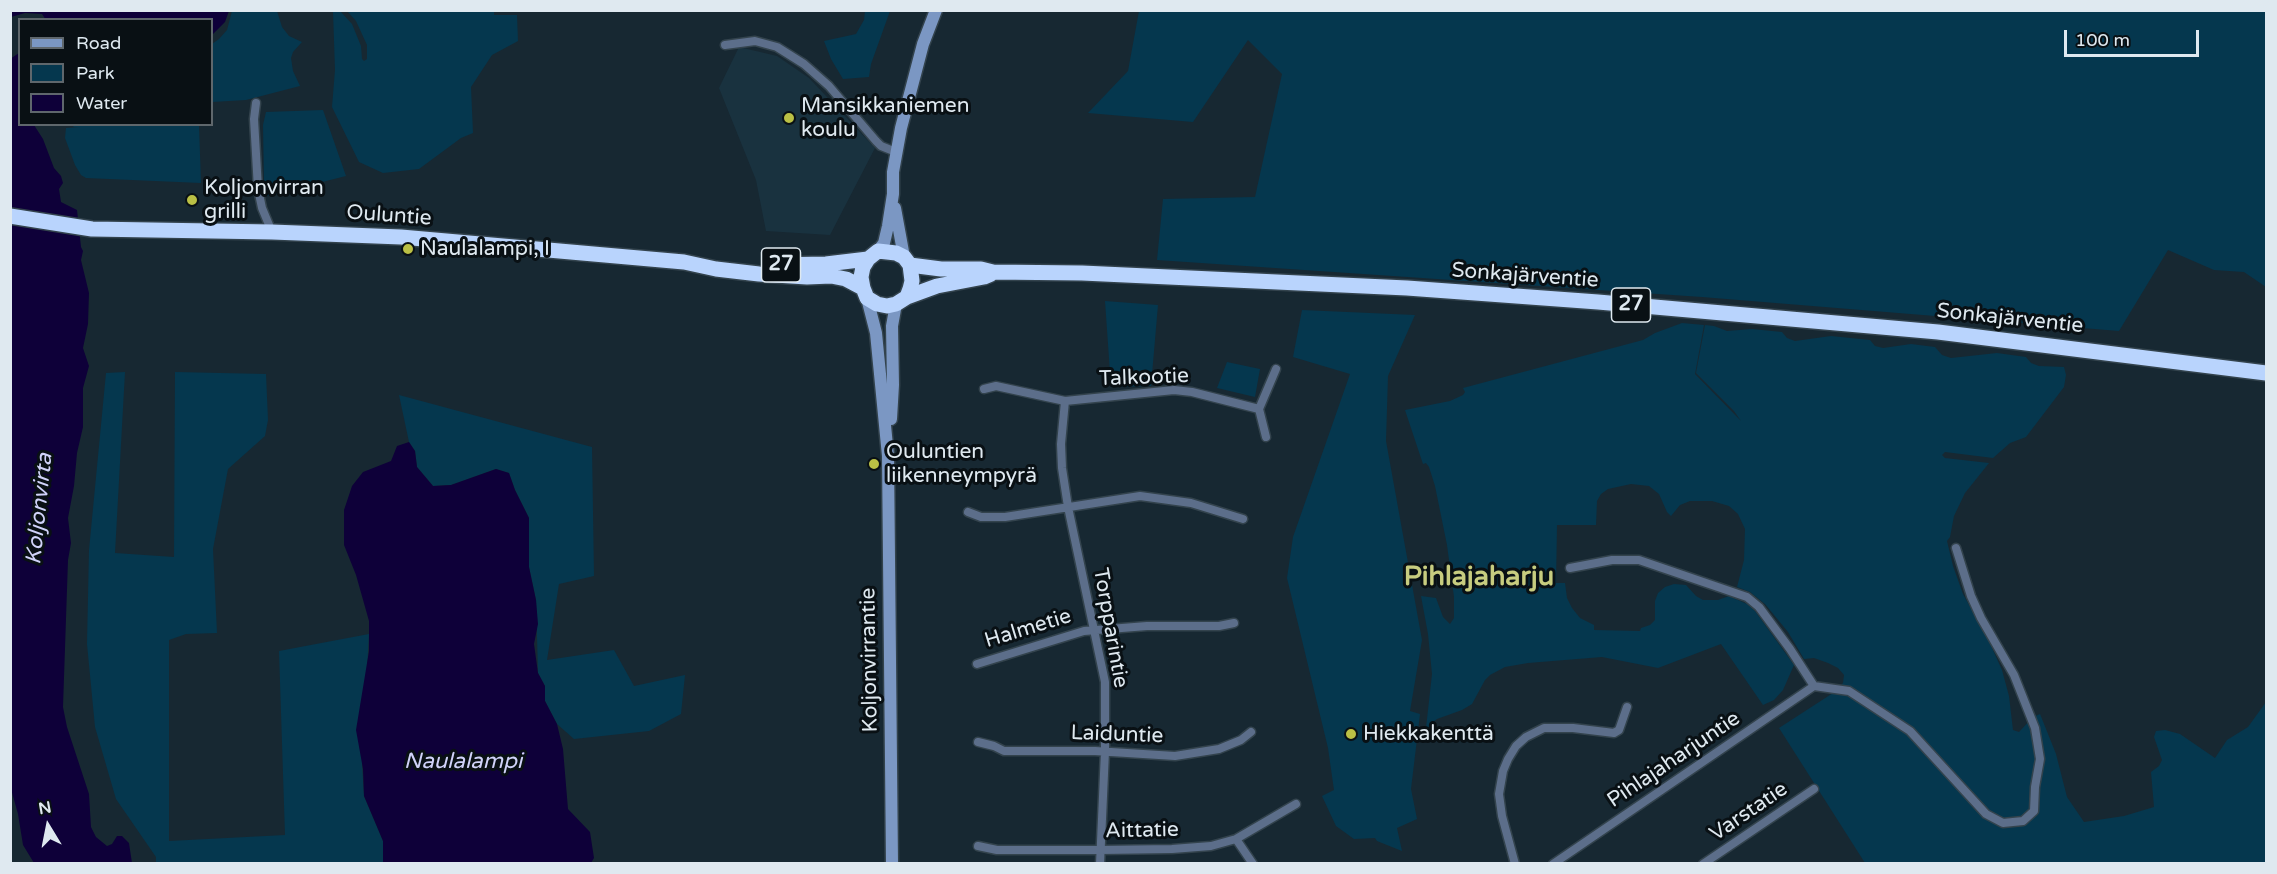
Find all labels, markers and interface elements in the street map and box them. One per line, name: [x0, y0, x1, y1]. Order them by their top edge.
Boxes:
legend: [18, 18, 213, 126]
scale bar: [2067, 18, 2202, 56]
text: 100 m: [2075, 29, 2130, 51]
text: Road: [76, 32, 121, 54]
text: Park: [76, 62, 114, 84]
text: Water: [76, 92, 127, 114]
place label: Mansikkaniemen koulu: [801, 93, 970, 143]
marker: Mansikkaniemen koulu: [782, 111, 796, 125]
place label: Koljonvirran grilli: [204, 175, 324, 225]
marker: Koljonvirran grilli: [185, 193, 199, 207]
street label: Ouluntie: [346, 200, 432, 232]
place label: Naulalampi, I: [420, 236, 550, 262]
marker: Naulalampi, I: [401, 242, 415, 256]
road number: 27: [762, 248, 800, 282]
street label: Sonkajärventie: [1451, 258, 1599, 294]
road number: 27: [1612, 288, 1650, 322]
street label: Sonkajärventie: [1935, 299, 2085, 339]
street label: Talkootie: [1099, 364, 1189, 392]
place label: Ouluntien liikenneympyrä: [886, 439, 1037, 489]
water label: Koljonvirta: [21, 452, 59, 566]
marker: Ouluntien liikenneympyrä: [867, 457, 881, 471]
district label: Pihlajaharju: [1404, 562, 1554, 594]
street label: Torpparintie: [1087, 566, 1133, 690]
street label: Koljonvirrantie: [856, 587, 884, 733]
street label: Halmetie: [982, 604, 1074, 654]
street label: Pihlajaharjuntie: [1603, 706, 1745, 814]
street label: Laiduntie: [1070, 721, 1164, 749]
place label: Hiekkakenttä: [1363, 721, 1494, 747]
marker: Hiekkakenttä: [1344, 727, 1358, 741]
water label: Naulalampi: [404, 749, 522, 775]
street label: Varstatie: [1705, 777, 1793, 847]
north arrow: [18, 796, 78, 856]
text: N: [37, 797, 53, 819]
street label: Aittatie: [1105, 818, 1179, 844]

